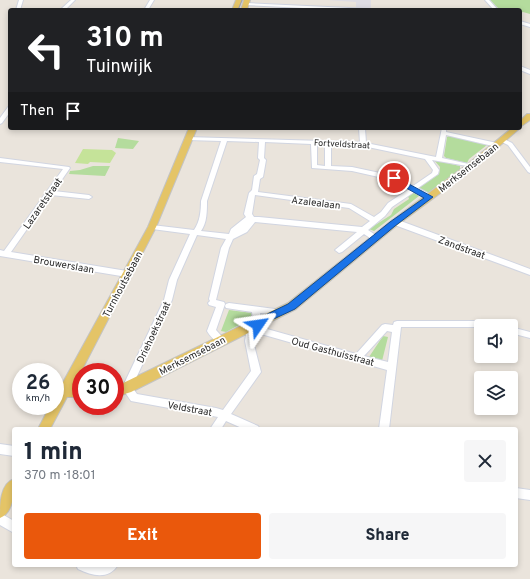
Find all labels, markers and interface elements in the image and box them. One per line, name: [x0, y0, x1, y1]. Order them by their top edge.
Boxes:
text: 310 m: [86, 21, 164, 57]
icon: left: [20, 24, 72, 76]
text: Tuinwijk: [86, 56, 153, 79]
icon: arrive: [62, 100, 84, 122]
text: Then: [20, 102, 54, 121]
street label: Fortveldstraat: [314, 138, 370, 151]
street label: Merksemsebaan: [436, 141, 502, 196]
pin: [377, 161, 411, 195]
icon: arrive: [383, 167, 405, 189]
street label: Lazaretstraat: [21, 175, 66, 232]
street label: Azalealaan: [291, 194, 341, 213]
street label: Zandstraat: [436, 234, 487, 263]
street label: Turnhoutsebaan: [100, 249, 146, 320]
street label: Brouwerslaan: [32, 254, 95, 277]
street label: Driehoekstraat: [134, 300, 174, 366]
position arrow: [237, 304, 279, 346]
map controls: [474, 319, 518, 415]
button: sound: [474, 319, 518, 363]
street label: Merksemsebaan: [157, 334, 228, 379]
street label: Oud Gasthuisstraat: [290, 335, 376, 370]
speed limit sign: 30: [72, 363, 124, 415]
text: 26: [26, 371, 50, 397]
button: layers: [474, 371, 518, 415]
text: km/h: [26, 392, 50, 405]
street label: Veldstraat: [166, 399, 213, 420]
text: 1 min: [24, 438, 83, 468]
button: close: [464, 440, 506, 482]
text: 370 m · 18:01: [24, 468, 96, 484]
button: Exit: [24, 513, 261, 559]
button: Share: [269, 513, 506, 559]

